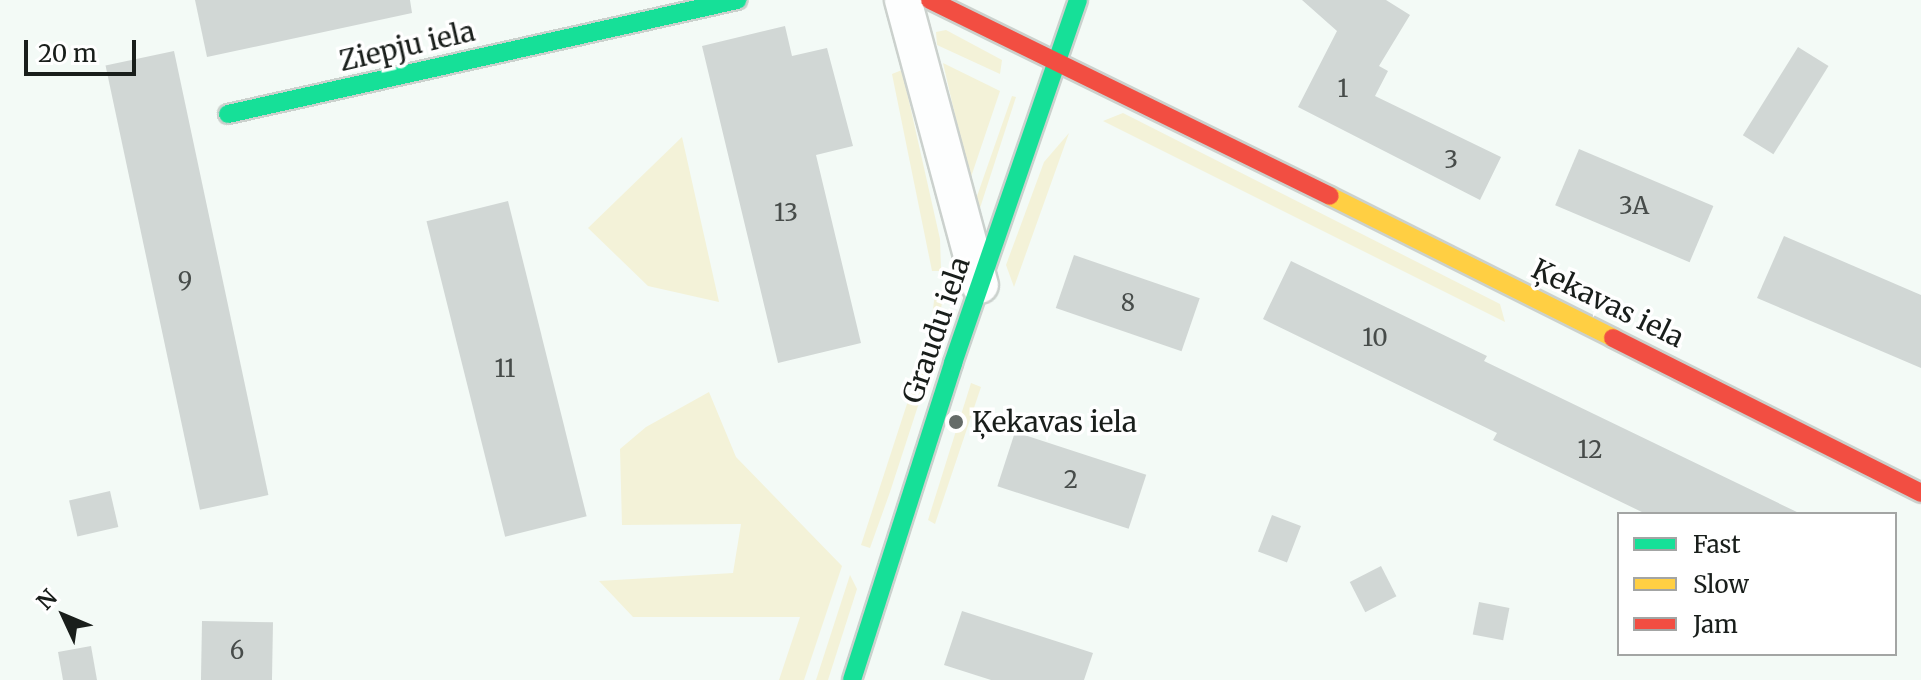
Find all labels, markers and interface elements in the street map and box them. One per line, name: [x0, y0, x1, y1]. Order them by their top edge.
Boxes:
street label: Ziepju iela: [336, 14, 478, 78]
scale bar: [28, 24, 140, 74]
text: 20 m: [38, 38, 97, 69]
house number: 1: [1338, 75, 1348, 103]
house number: 3: [1444, 146, 1458, 174]
house number: 3A: [1619, 192, 1649, 220]
house number: 13: [774, 199, 798, 227]
street label: Graudu iela: [895, 252, 977, 408]
street label: Ķekavas iela: [1527, 252, 1689, 354]
house number: 9: [178, 267, 192, 295]
house number: 8: [1121, 289, 1135, 317]
house number: 10: [1362, 324, 1388, 352]
house number: 11: [495, 355, 515, 383]
place label: Ķekavas iela: [972, 405, 1137, 439]
marker: Ķekavas iela: [947, 413, 965, 431]
house number: 12: [1578, 436, 1602, 464]
house number: 2: [1064, 466, 1078, 494]
legend: [1617, 512, 1897, 656]
text: Fast: [1693, 529, 1741, 560]
text: Slow: [1693, 569, 1749, 600]
north arrow: [24, 576, 104, 656]
text: N: [31, 583, 63, 615]
text: Jam: [1693, 609, 1738, 640]
house number: 6: [230, 637, 244, 665]

